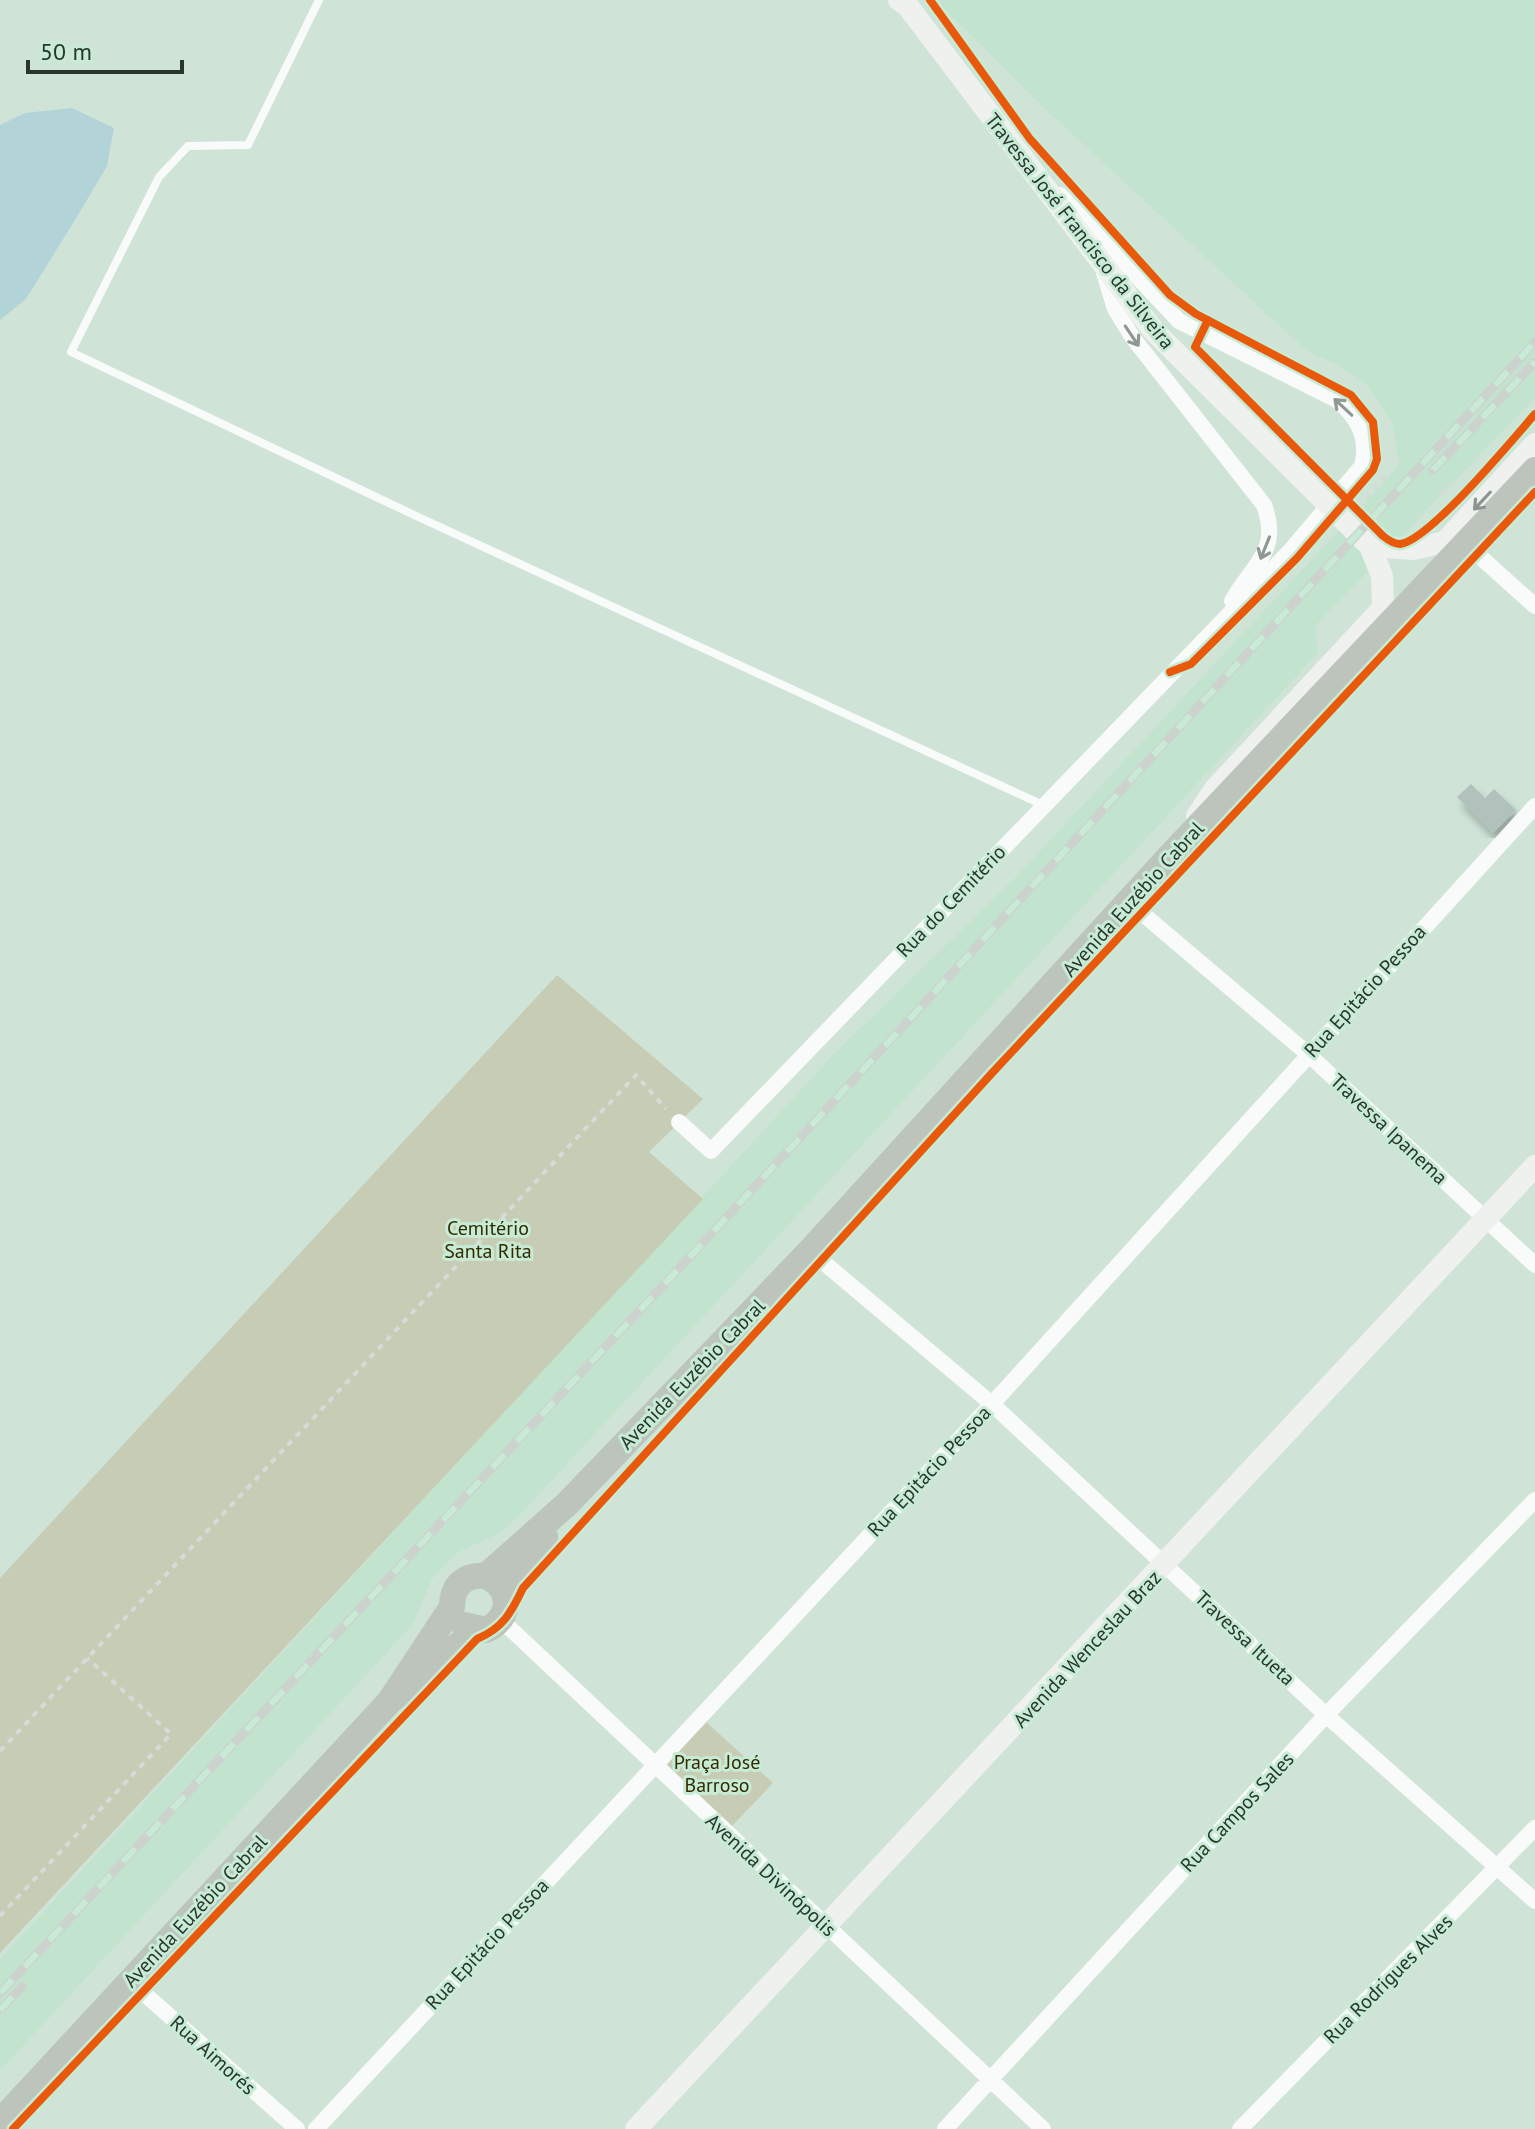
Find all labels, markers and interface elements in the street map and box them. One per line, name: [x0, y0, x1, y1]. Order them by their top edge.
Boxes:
scale bar: [28, 24, 182, 74]
text: 50 m: [40, 36, 92, 67]
street label: Travessa José Francisco da Silveira: [980, 108, 1180, 354]
one-way arrow: [1124, 325, 1141, 347]
one-way arrow: [1333, 398, 1354, 417]
one-way arrow: [1473, 491, 1492, 511]
one-way arrow: [1257, 536, 1271, 560]
street label: Avenida Euzébio Cabral: [1057, 816, 1210, 982]
street label: Rua do Cemitério: [891, 839, 1011, 963]
street label: Rua Epitácio Pessoa: [1298, 919, 1432, 1063]
street label: Travessa Ipanema: [1325, 1068, 1453, 1190]
park label: Cemitério Santa Rita: [444, 1215, 532, 1264]
street label: Avenida Euzébio Cabral: [613, 1293, 771, 1455]
street label: Rua Epitácio Pessoa: [862, 1400, 996, 1542]
street label: Avenida Wenceslau Braz: [1007, 1565, 1167, 1733]
street label: Travessa Itueta: [1189, 1585, 1301, 1691]
street label: Rua Campos Sales: [1175, 1746, 1299, 1878]
park label: Praça José Barroso: [674, 1749, 760, 1798]
street label: Avenida Divinópolis: [700, 1808, 842, 1942]
street label: Avenida Euzébio Cabral: [117, 1829, 273, 1993]
street label: Rua Epitácio Pessoa: [420, 1873, 554, 2015]
street label: Rua Rodrigues Alves: [1318, 1909, 1458, 2049]
street label: Rua Aimorés: [165, 2010, 261, 2100]

